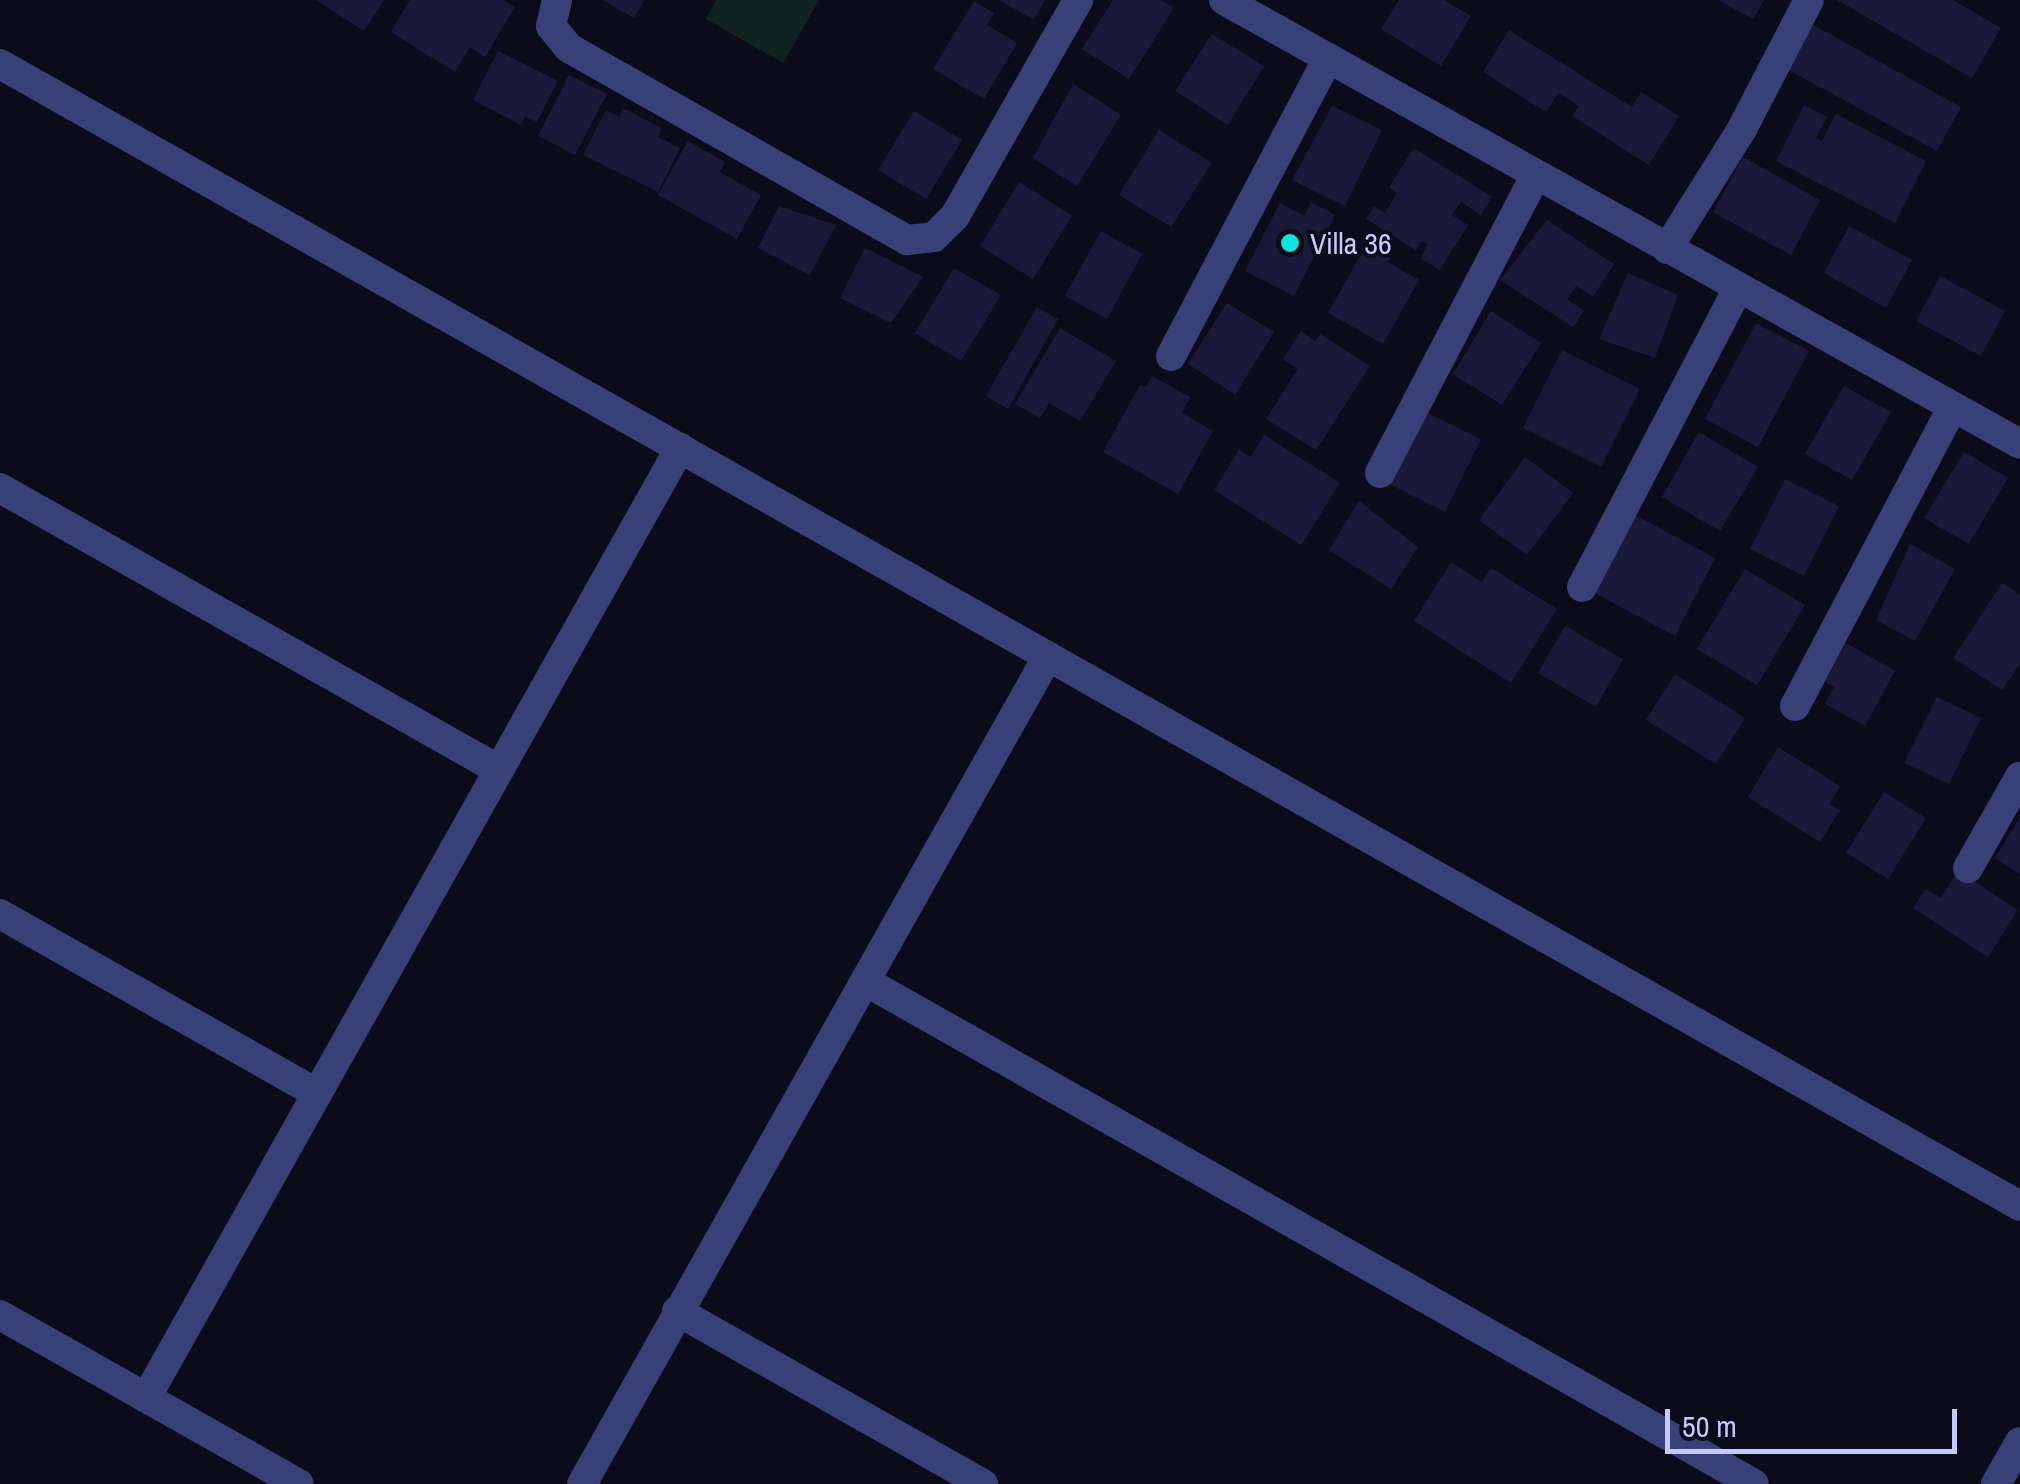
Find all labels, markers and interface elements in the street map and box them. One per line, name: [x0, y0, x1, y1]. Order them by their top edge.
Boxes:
place label: Villa 36: [1310, 225, 1392, 261]
marker: Villa 36: [1279, 232, 1301, 254]
scale bar: [1670, 1389, 1962, 1451]
text: 50 m: [1682, 1406, 1737, 1446]

